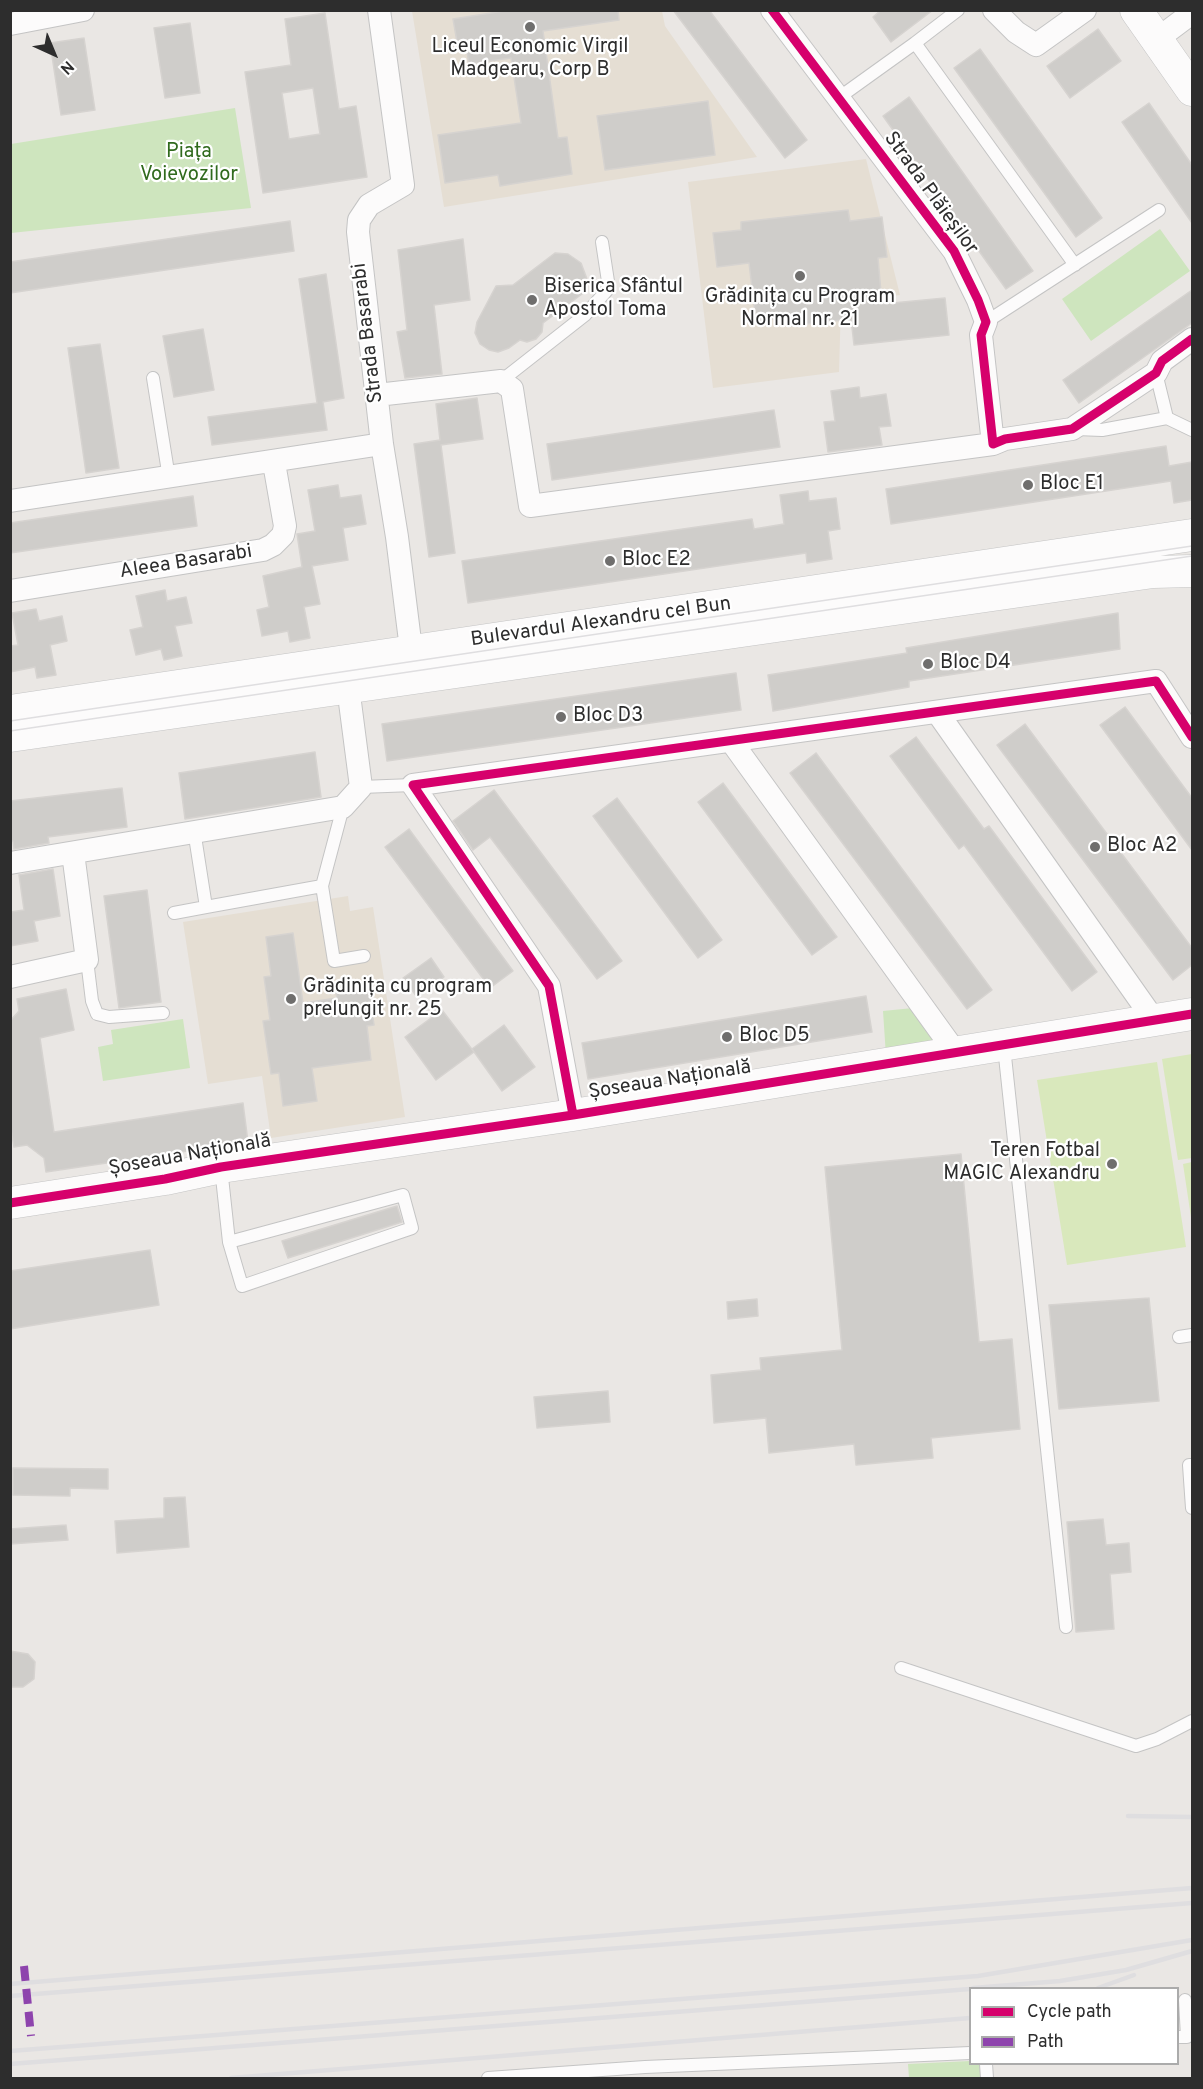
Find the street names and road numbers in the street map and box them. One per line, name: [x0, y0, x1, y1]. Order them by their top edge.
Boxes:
street label: Strada Plăieșilor: [877, 128, 983, 260]
street label: Strada Basarabi: [348, 261, 390, 405]
street label: Aleea Basarabi: [118, 541, 254, 585]
street label: Bulevardul Alexandru cel Bun: [469, 593, 733, 653]
street label: Șoseaua Națională: [587, 1056, 753, 1106]
street label: Șoseaua Națională: [107, 1130, 273, 1182]

